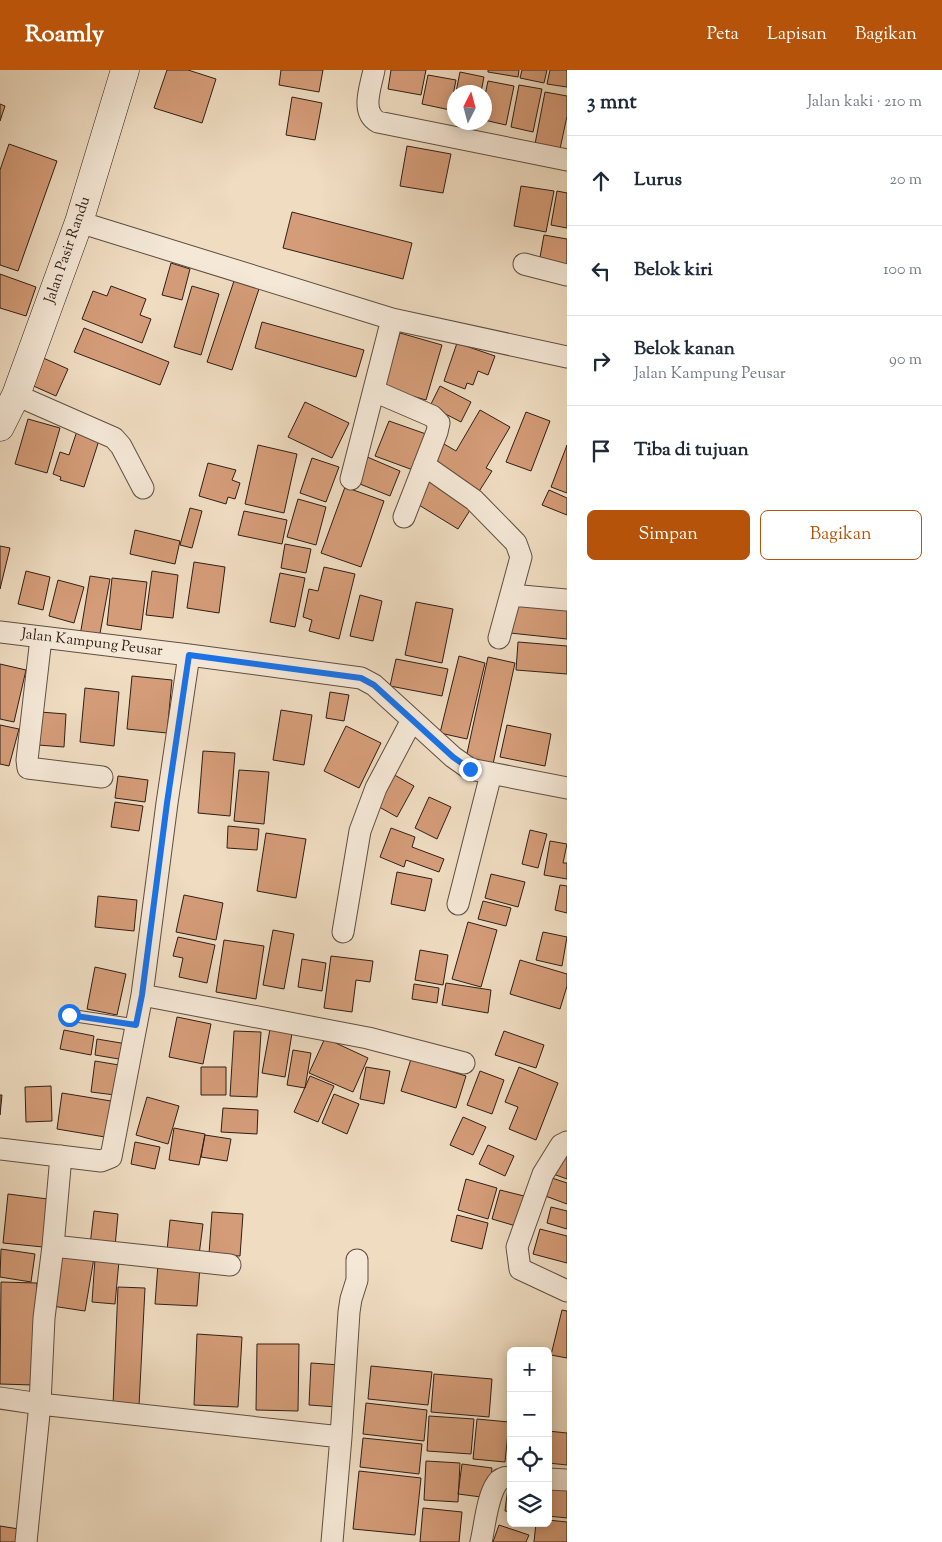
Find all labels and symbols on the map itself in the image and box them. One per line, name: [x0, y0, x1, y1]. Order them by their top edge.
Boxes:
north arrow: [447, 85, 492, 130]
street label: Jalan Pasir Randu: [40, 193, 96, 307]
street label: Jalan Kampung Peusar: [19, 624, 164, 662]
route end: [459, 758, 482, 781]
route start: [58, 1004, 81, 1027]

